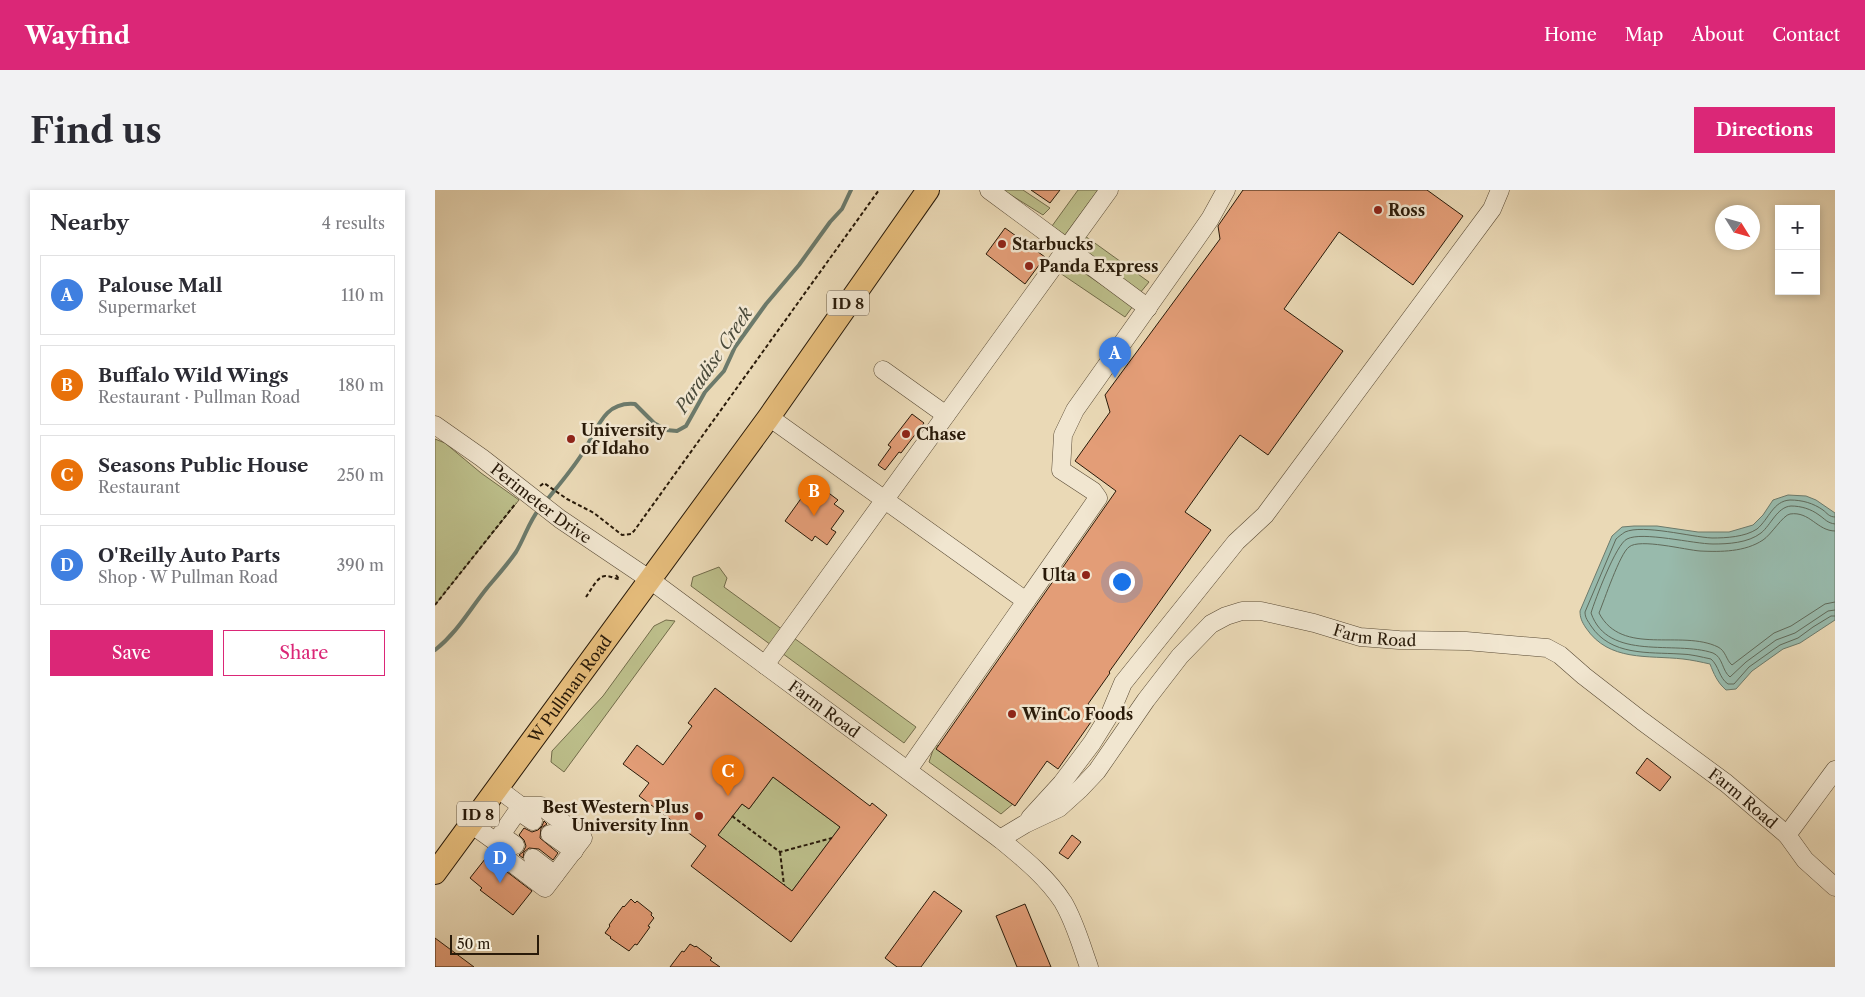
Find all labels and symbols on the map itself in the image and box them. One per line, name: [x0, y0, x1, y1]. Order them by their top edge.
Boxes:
place label: Ross: [1388, 200, 1425, 220]
marker: Ross: [1372, 204, 1384, 216]
north arrow: [1715, 205, 1760, 250]
place label: Starbucks: [1012, 234, 1094, 254]
marker: Starbucks: [996, 238, 1008, 250]
place label: Panda Express: [1039, 256, 1158, 276]
marker: Panda Express: [1023, 260, 1035, 272]
road number: ID 8: [827, 290, 869, 316]
water label: Paradise Creek: [669, 302, 758, 419]
pin: A: [1099, 337, 1131, 378]
place label: University of Idaho: [581, 420, 668, 458]
place label: Chase: [916, 424, 967, 444]
marker: Chase: [900, 428, 912, 440]
marker: University of Idaho: [565, 433, 577, 445]
street label: Perimeter Drive: [487, 459, 596, 548]
pin: B: [798, 475, 830, 516]
place label: Ulta: [1042, 565, 1077, 585]
marker: Ulta: [1080, 569, 1092, 581]
your location: [1109, 569, 1135, 595]
street label: Farm Road: [1331, 619, 1417, 650]
street label: W Pullman Road: [523, 631, 616, 748]
street label: Farm Road: [785, 676, 864, 742]
place label: WinCo Foods: [1021, 704, 1133, 724]
marker: WinCo Foods: [1006, 708, 1018, 720]
pin: C: [712, 755, 744, 796]
street label: Farm Road: [1705, 764, 1782, 833]
place label: Best Western Plus University Inn: [542, 797, 689, 835]
road number: ID 8: [457, 802, 499, 826]
marker: Best Western Plus University Inn: [693, 810, 705, 822]
pin: D: [484, 842, 516, 883]
scale bar: [450, 932, 539, 955]

